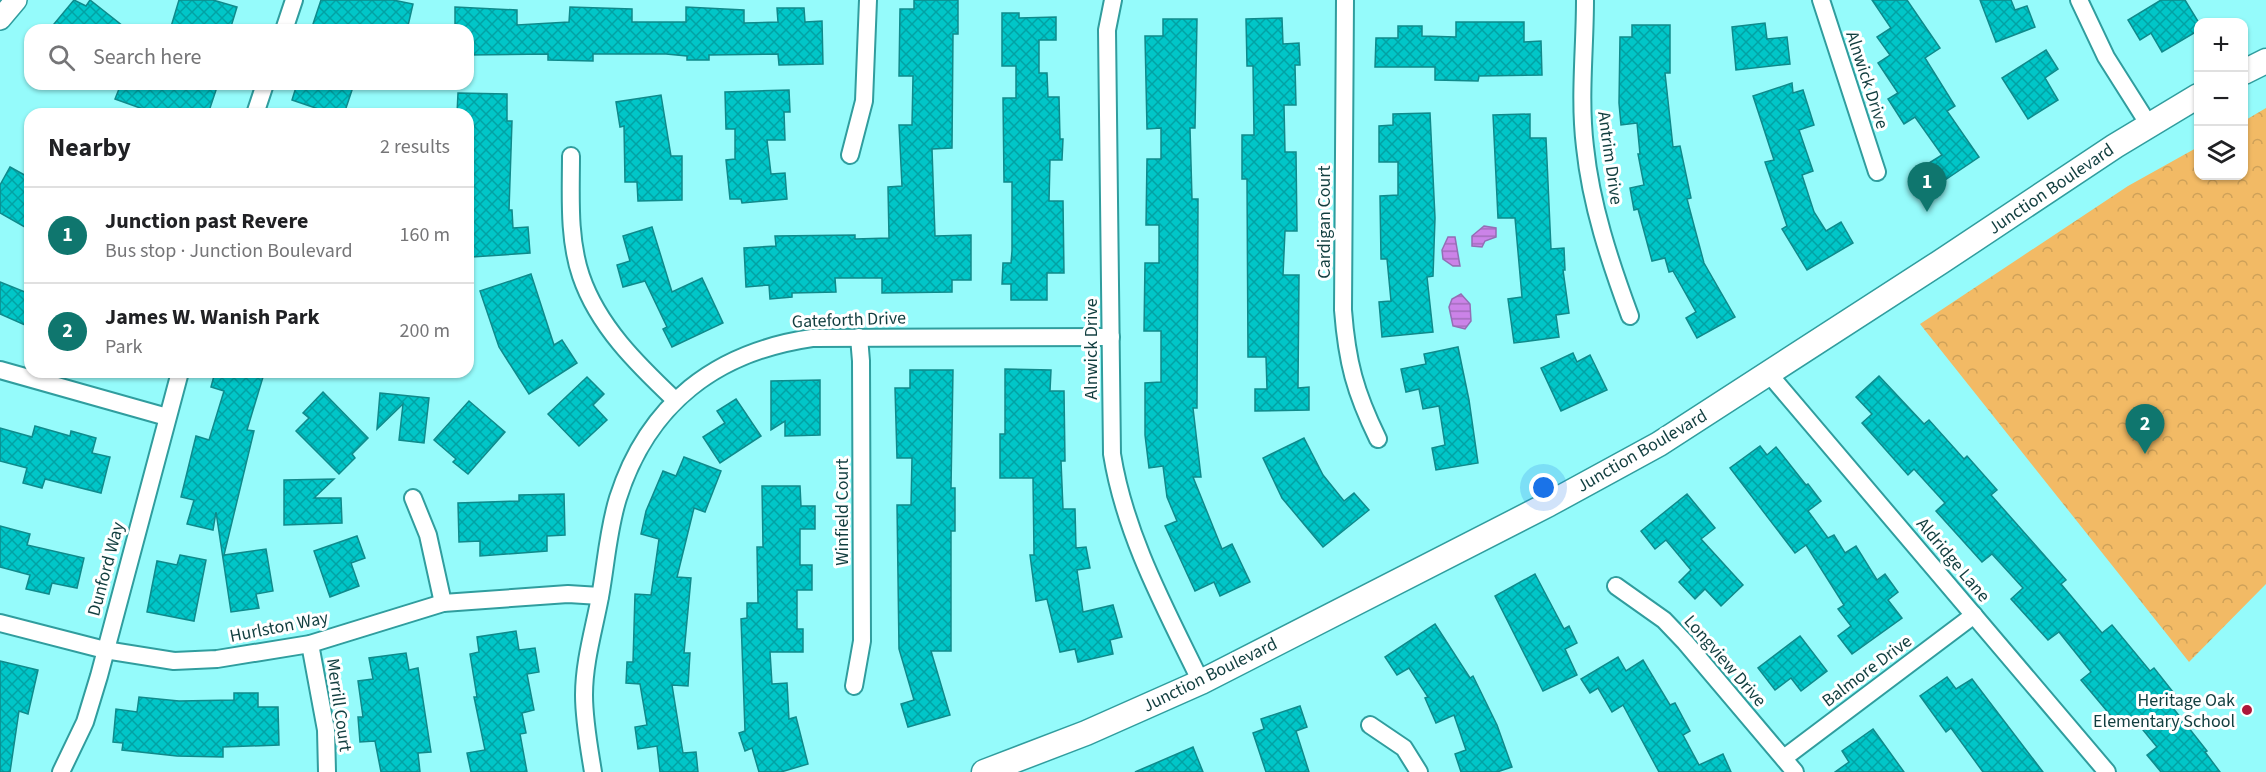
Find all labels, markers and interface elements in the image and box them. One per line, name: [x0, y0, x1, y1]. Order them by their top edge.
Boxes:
map controls: [2194, 18, 2248, 180]
button: +: [2194, 18, 2248, 72]
search box: [24, 24, 474, 90]
street label: Alnwick Drive: [1839, 28, 1895, 132]
icon: search: [45, 41, 78, 74]
text: Search here: [93, 41, 201, 73]
button: −: [2194, 72, 2248, 126]
street label: Antrim Drive: [1591, 110, 1629, 206]
button: layers: [2194, 126, 2248, 180]
text: Nearby: [48, 129, 131, 166]
text: 2 results: [380, 133, 450, 161]
street label: Junction Boulevard: [1983, 138, 2119, 240]
pin: 1: [1908, 162, 1946, 212]
street label: Cardigan Court: [1312, 165, 1337, 279]
text: Junction past Revere: [105, 205, 308, 237]
text: 1: [62, 221, 73, 249]
text: 160 m: [400, 221, 450, 249]
text: Bus stop · Junction Boulevard: [105, 237, 353, 265]
street label: Alnwick Drive: [1079, 298, 1104, 400]
text: James W. Wanish Park: [105, 301, 320, 333]
street label: Gateforth Drive: [791, 306, 907, 334]
text: 2: [62, 317, 73, 345]
text: 200 m: [400, 317, 450, 345]
text: Park: [105, 333, 142, 361]
street label: Junction Boulevard: [1572, 403, 1712, 499]
pin: 2: [2126, 404, 2164, 454]
street label: Winfield Court: [830, 458, 855, 566]
your location: [1529, 473, 1558, 502]
street label: Aldridge Lane: [1910, 513, 1996, 608]
street label: Dunford Way: [81, 519, 131, 619]
street label: Hurlston Way: [228, 605, 331, 649]
street label: Longview Drive: [1678, 610, 1772, 712]
street label: Balmore Drive: [1817, 629, 1917, 713]
street label: Junction Boulevard: [1138, 632, 1282, 718]
street label: Merrill Court: [320, 657, 358, 753]
place label: Heritage Oak Elementary School: [2093, 688, 2235, 734]
marker: Heritage Oak Elementary School: [2240, 703, 2254, 717]

